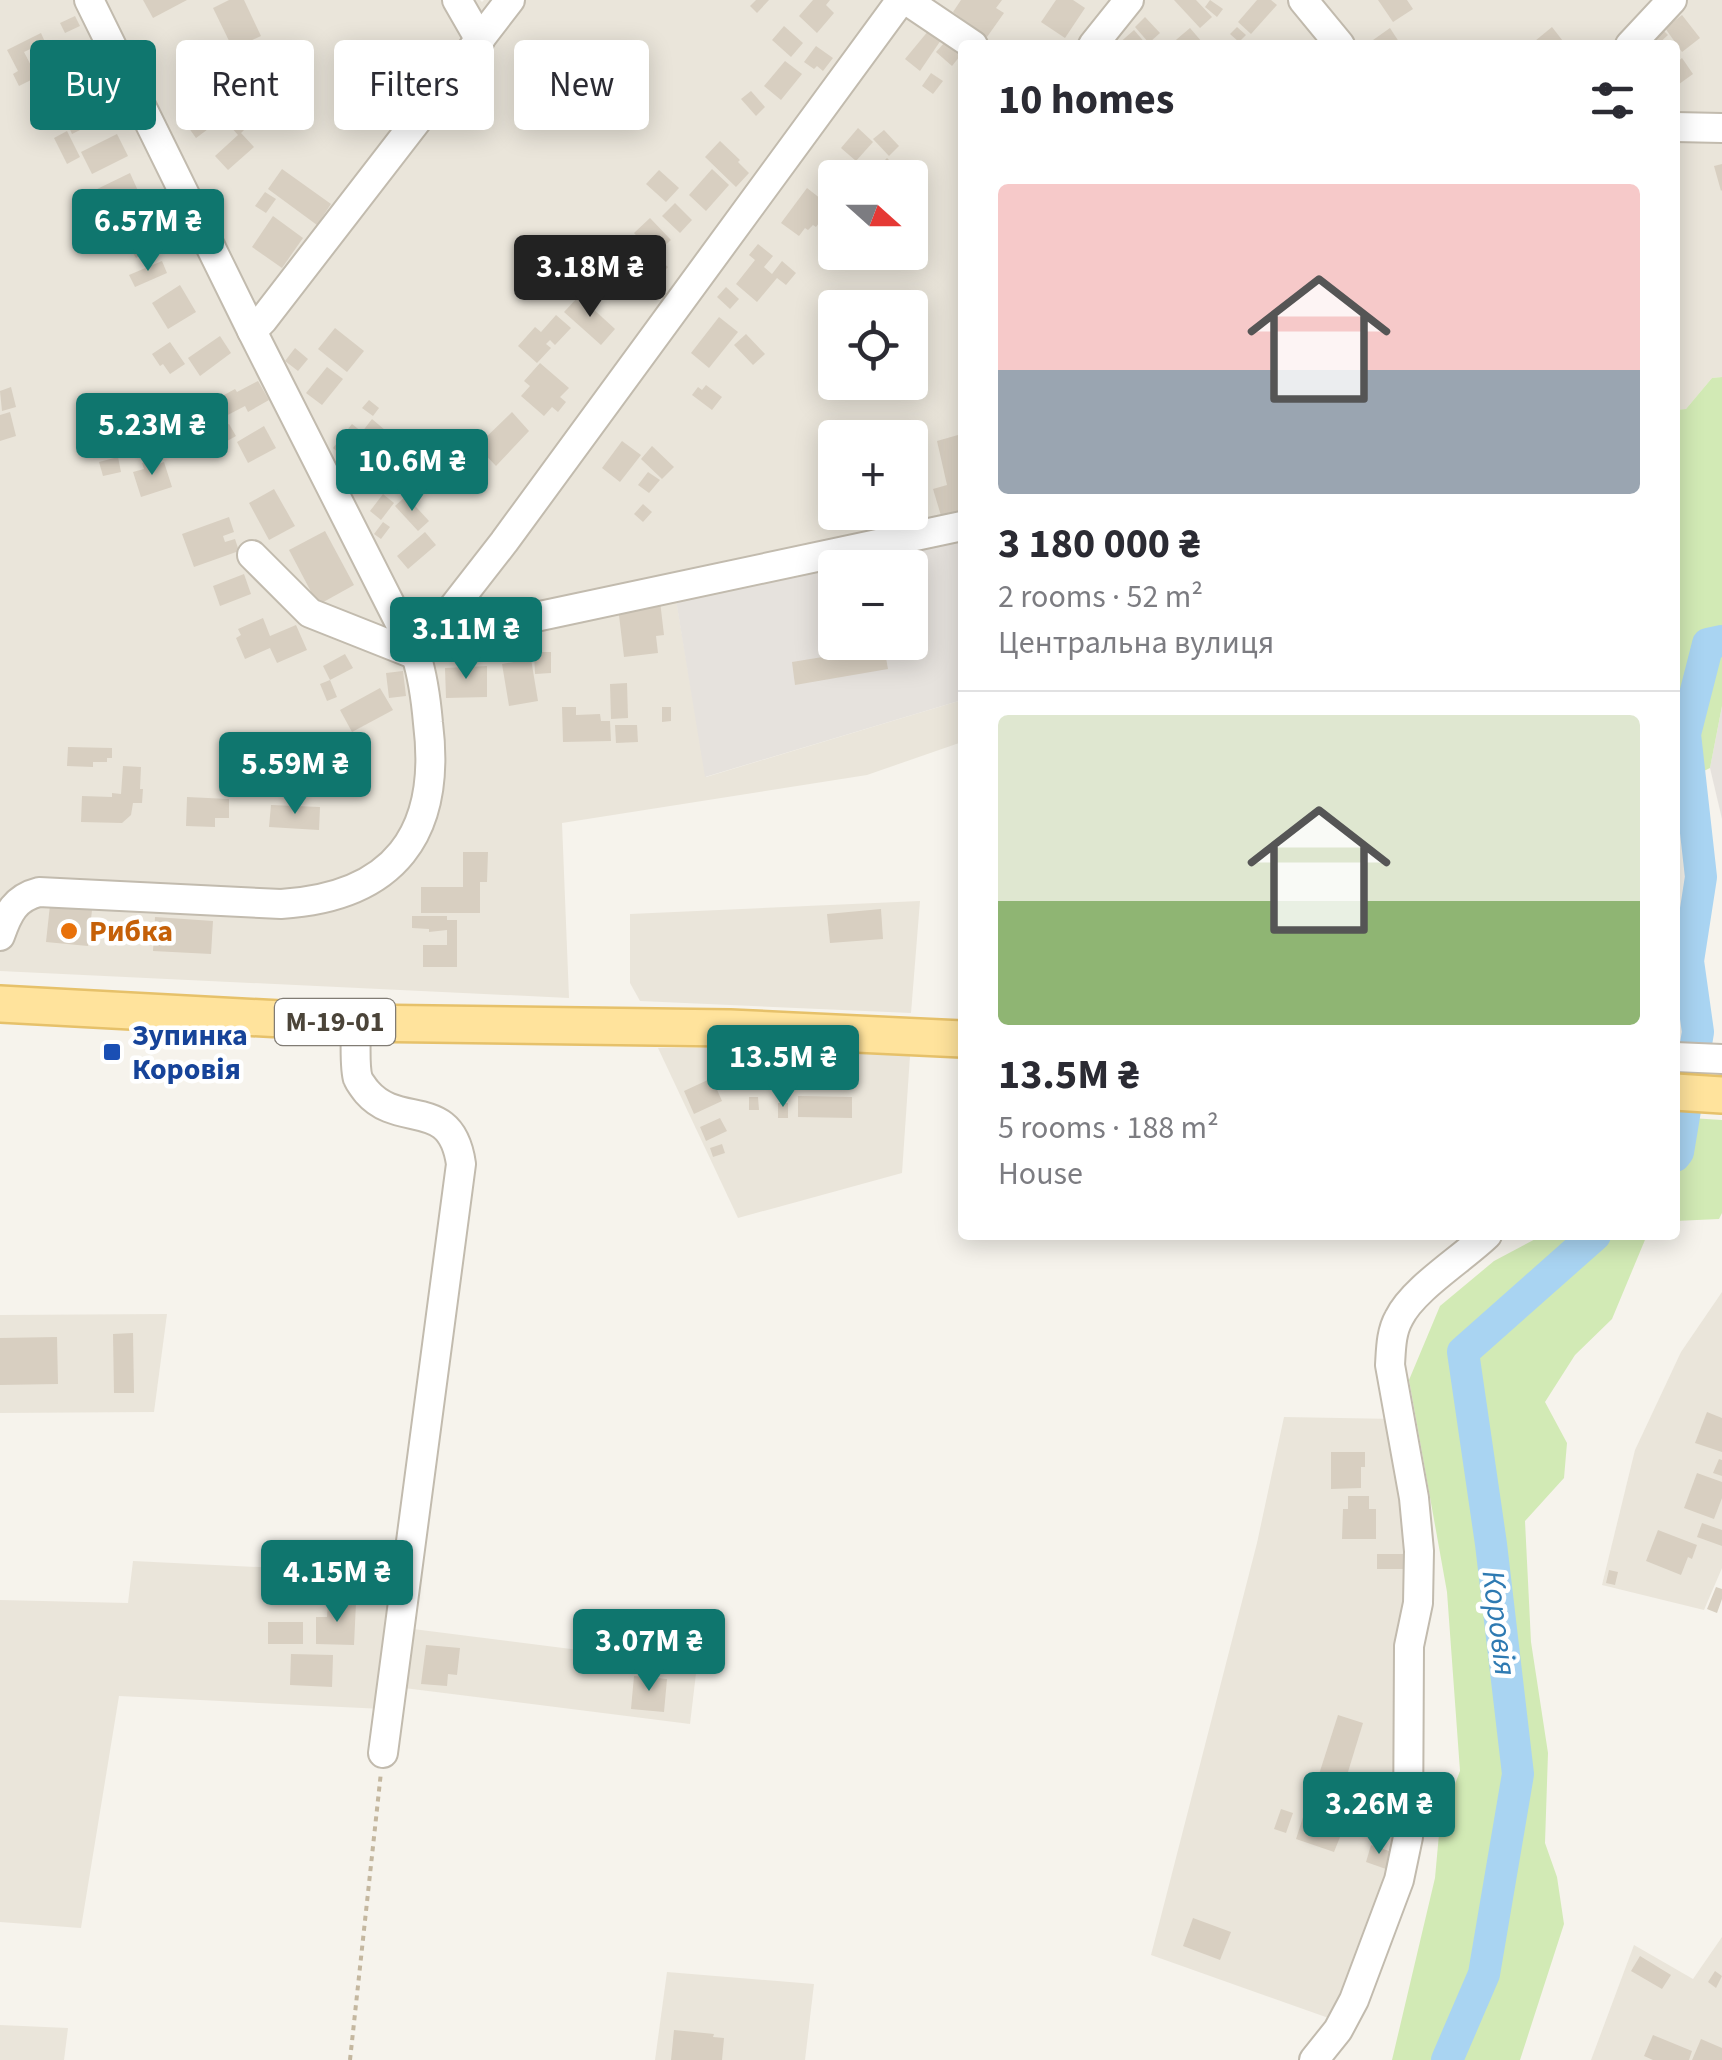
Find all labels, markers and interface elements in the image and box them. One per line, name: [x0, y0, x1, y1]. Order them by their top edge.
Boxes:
chip: Buy: [30, 40, 156, 130]
chip: Rent: [176, 40, 314, 130]
chip: Filters: [334, 40, 494, 130]
chip: New: [514, 40, 649, 130]
text: 10 homes: [998, 70, 1174, 130]
icon: filters: [1585, 73, 1640, 128]
north arrow: [818, 160, 928, 270]
map controls: [818, 160, 928, 660]
pin: 6.57M ₴: [56, 189, 240, 274]
text: 6.57M ₴: [94, 198, 202, 244]
pin: 3.18M ₴: [498, 235, 682, 320]
text: 3.18M ₴: [536, 244, 644, 290]
icon: home: [1229, 249, 1409, 429]
button: locate: [818, 290, 928, 400]
pin: 5.23M ₴: [60, 393, 244, 478]
text: 5.23M ₴: [98, 402, 206, 448]
button: +: [818, 420, 928, 530]
pin: 10.6M ₴: [320, 429, 504, 514]
text: 10.6M ₴: [358, 438, 466, 484]
text: 3 180 000 ₴: [998, 514, 1201, 574]
button: −: [818, 550, 928, 660]
text: 2 rooms · 52 m²: [998, 574, 1203, 620]
pin: 3.11M ₴: [374, 597, 558, 682]
text: 3.11M ₴: [412, 606, 520, 652]
text: Центральна вулиця: [998, 620, 1274, 666]
pin: 5.59M ₴: [203, 732, 387, 817]
text: 5.59M ₴: [241, 741, 349, 787]
icon: home: [1229, 780, 1409, 960]
place label: Рибка: [89, 910, 173, 953]
marker: Рибка: [58, 920, 80, 942]
road number: М-19-01: [275, 999, 395, 1045]
place label: Зупинка Коровія: [132, 1014, 248, 1091]
pin: 13.5M ₴: [691, 1025, 875, 1110]
text: 13.5M ₴: [729, 1034, 837, 1080]
marker: Зупинка Коровія: [101, 1041, 123, 1063]
text: 13.5M ₴: [998, 1045, 1140, 1105]
text: 5 rooms · 188 m²: [998, 1105, 1219, 1151]
text: House: [998, 1151, 1083, 1197]
pin: 4.15M ₴: [245, 1540, 429, 1625]
text: 4.15M ₴: [283, 1549, 391, 1595]
water label: Коровія: [1470, 1568, 1528, 1678]
pin: 3.07M ₴: [557, 1609, 741, 1694]
text: 3.07M ₴: [595, 1618, 703, 1664]
pin: 3.26M ₴: [1287, 1772, 1471, 1857]
text: 3.26M ₴: [1325, 1781, 1433, 1827]

